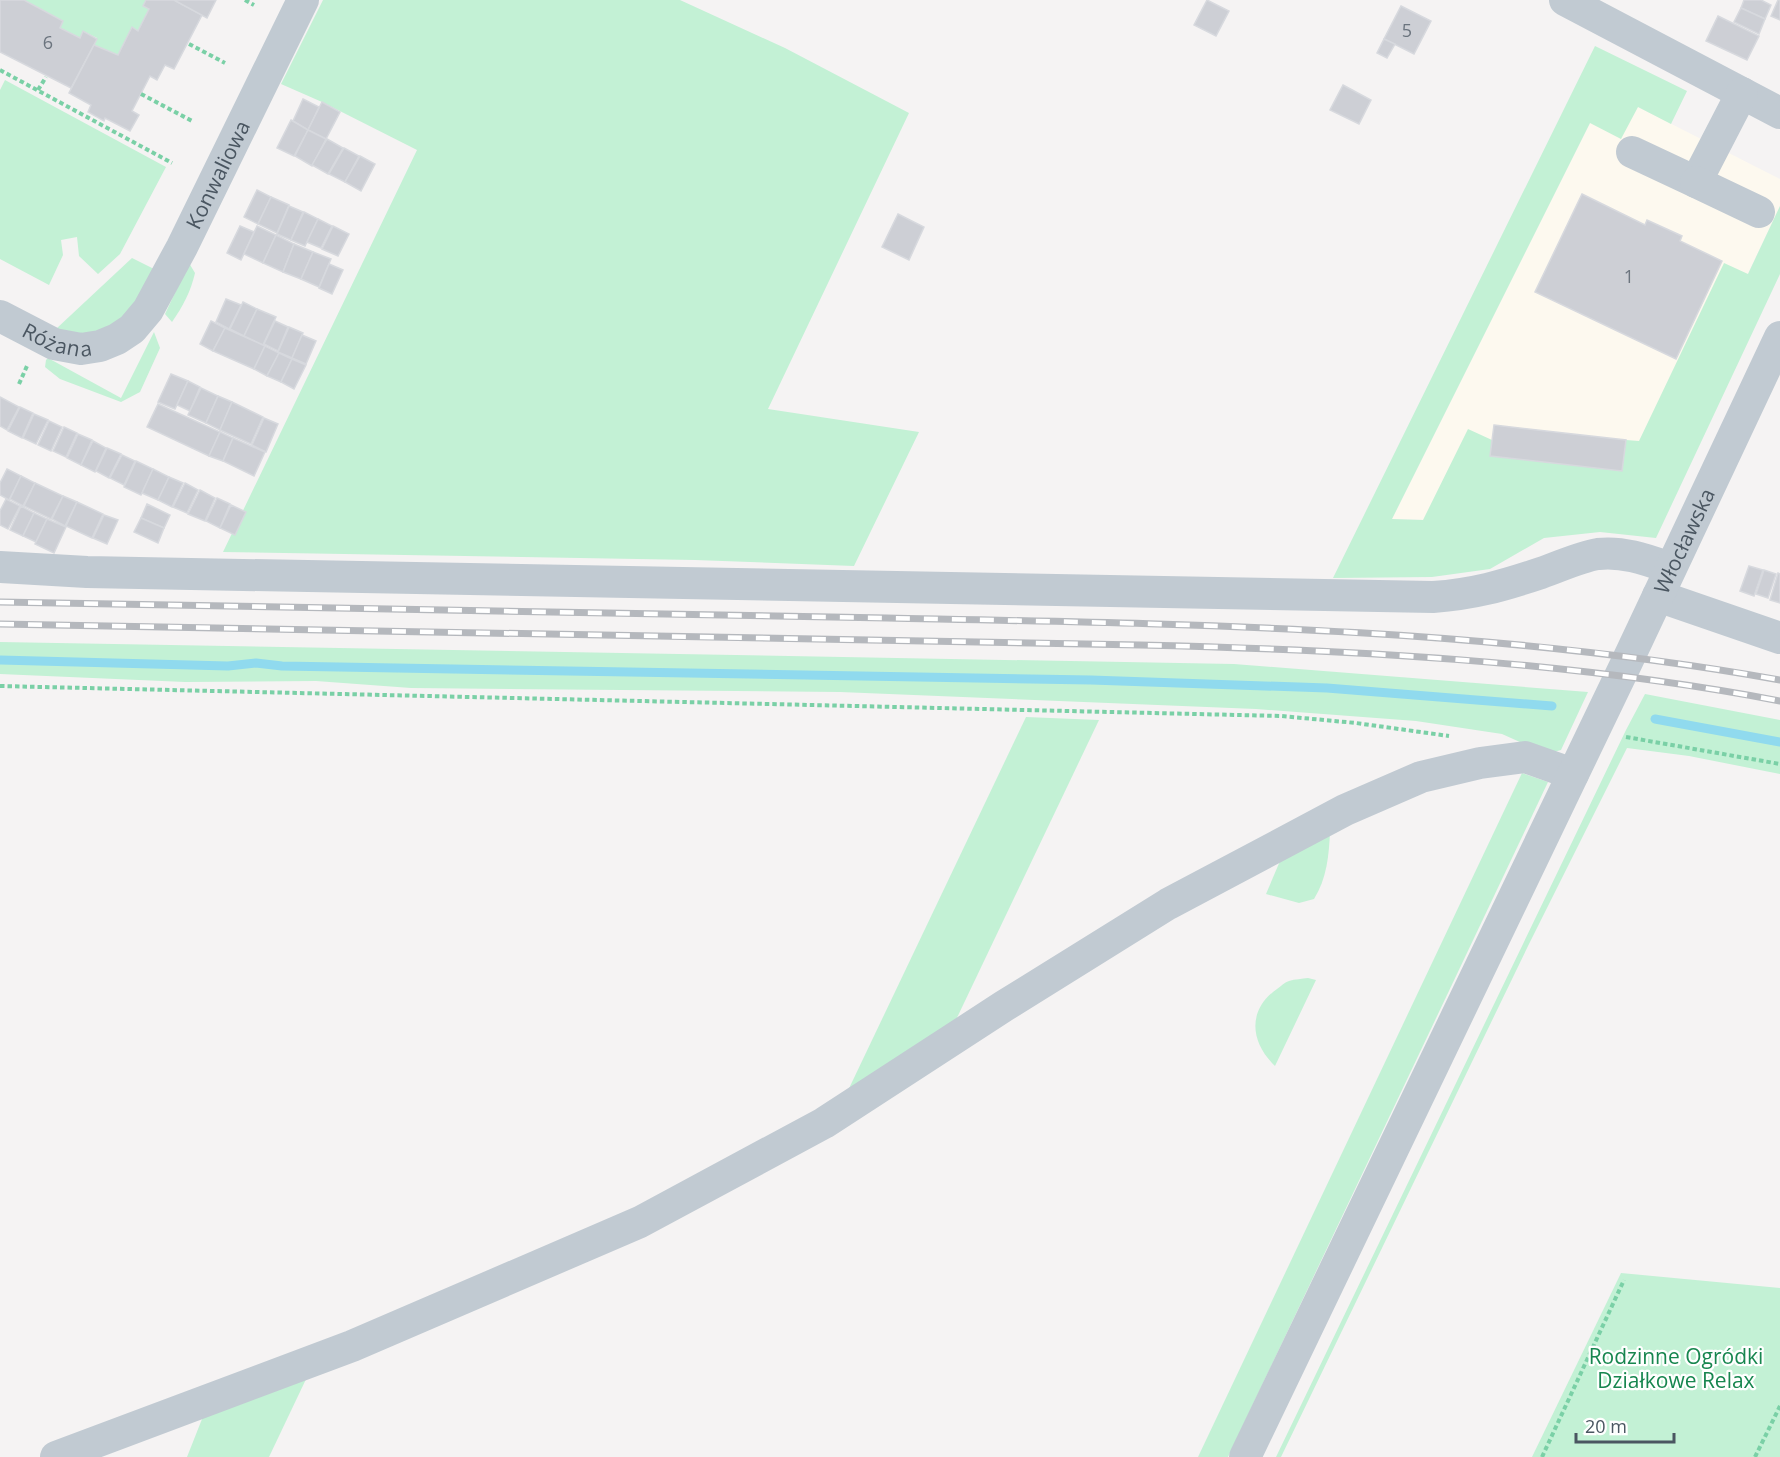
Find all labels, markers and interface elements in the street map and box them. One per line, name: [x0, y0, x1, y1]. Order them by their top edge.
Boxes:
house number: 5: [1402, 18, 1412, 42]
house number: 6: [43, 30, 53, 54]
street label: Konwaliowa: [179, 116, 256, 234]
house number: 1: [1624, 264, 1634, 288]
street label: Różana: [18, 316, 94, 363]
street label: Włocławska: [1647, 483, 1721, 598]
park label: Rodzinne Ogródki Działkowe Relax: [1589, 1342, 1763, 1394]
scale bar: [1576, 1406, 1674, 1444]
text: 20 m: [1585, 1414, 1627, 1438]

